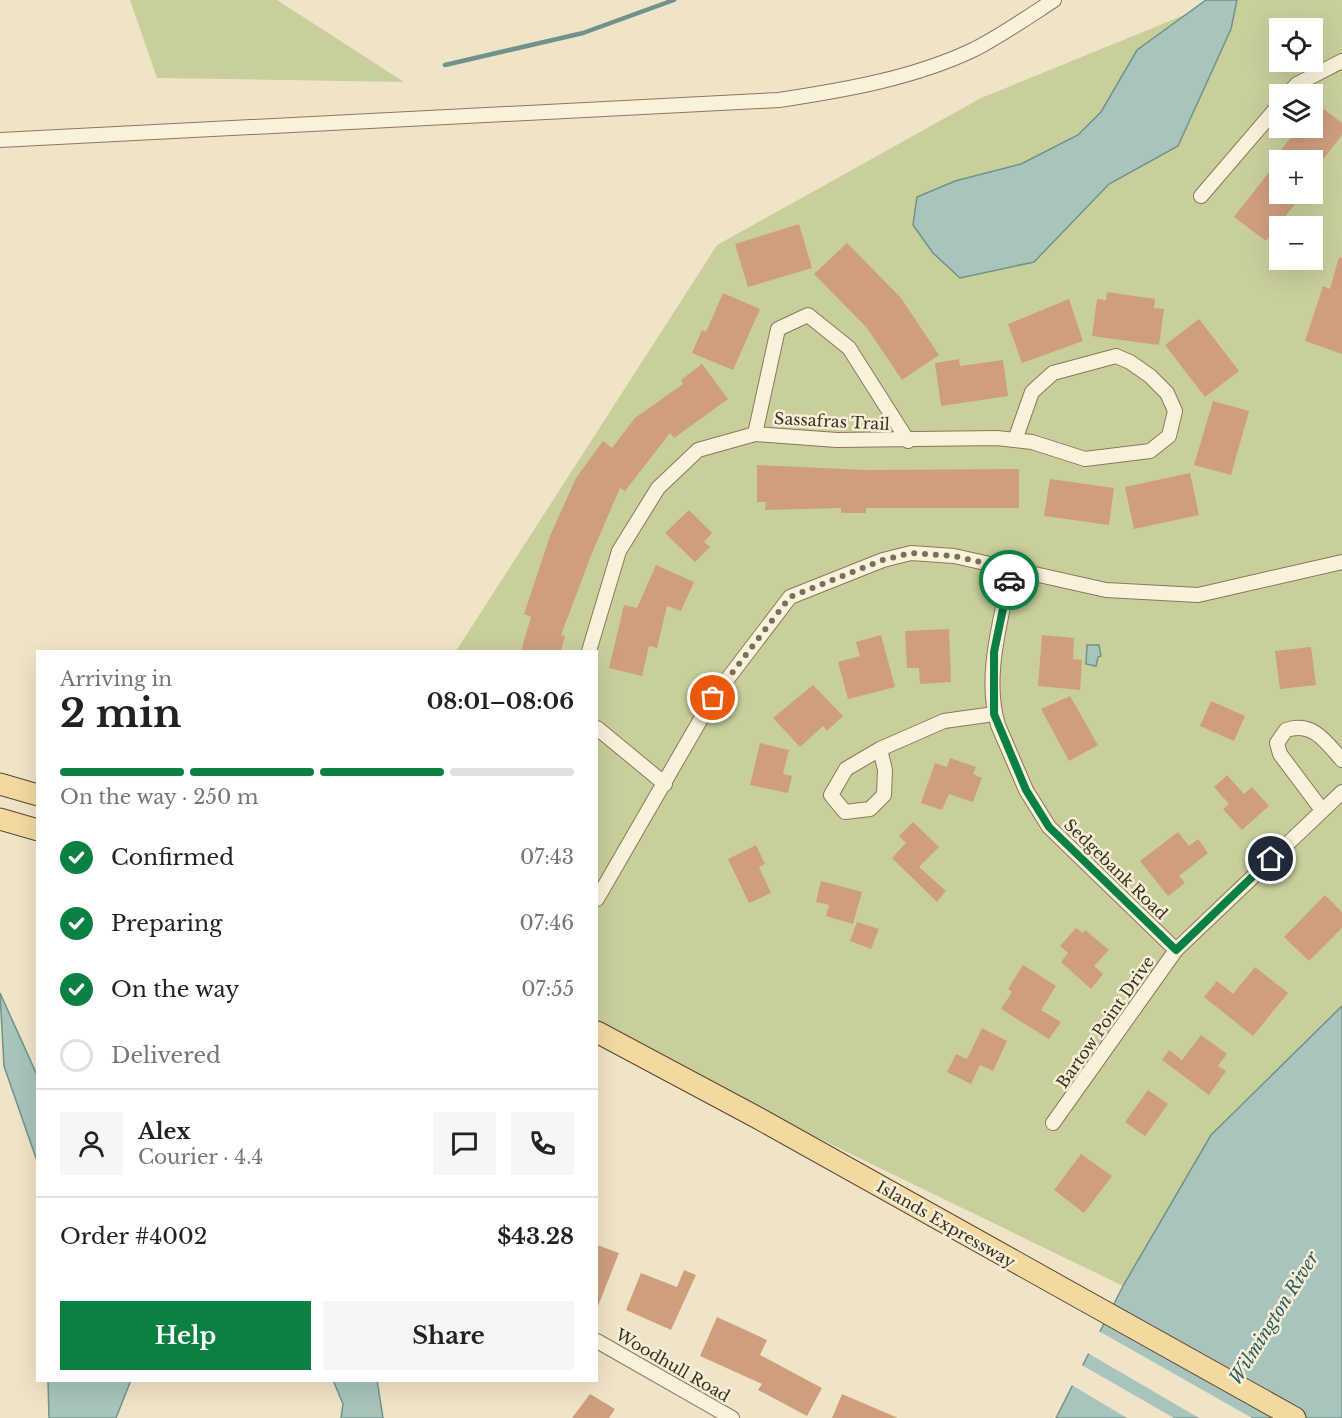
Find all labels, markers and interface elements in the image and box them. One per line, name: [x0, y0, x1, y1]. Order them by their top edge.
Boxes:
map controls: [1269, 18, 1323, 270]
button: locate: [1269, 18, 1323, 72]
button: layers: [1269, 84, 1323, 138]
button: +: [1269, 150, 1323, 204]
button: −: [1269, 216, 1323, 270]
street label: Sassafras Trail: [774, 408, 890, 434]
courier: [979, 550, 1039, 610]
icon: car: [993, 564, 1026, 597]
text: Arriving in: [60, 667, 172, 691]
pin: [687, 672, 738, 723]
icon: bag: [696, 681, 729, 714]
text: 08:01–08:06: [427, 688, 574, 715]
text: 2 min: [60, 689, 181, 738]
text: On the way · 250 m: [60, 785, 258, 809]
street label: Sedgebank Road: [1060, 815, 1172, 924]
pin: [1245, 833, 1296, 884]
icon: check: [60, 841, 93, 874]
icon: home: [1254, 842, 1287, 875]
text: Confirmed: [111, 844, 234, 871]
text: 07:43: [520, 845, 574, 869]
icon: check: [60, 907, 93, 940]
text: Preparing: [111, 910, 222, 937]
text: 07:46: [519, 911, 574, 935]
street label: Bartow Point Drive: [1052, 952, 1158, 1092]
icon: check: [60, 973, 93, 1006]
text: On the way: [111, 976, 239, 1003]
text: 07:55: [521, 977, 574, 1001]
text: Delivered: [111, 1042, 221, 1069]
button: person: [60, 1112, 123, 1175]
button: chat: [433, 1112, 496, 1175]
button: phone: [511, 1112, 574, 1175]
text: Alex: [138, 1118, 191, 1145]
text: Courier · 4.4: [138, 1145, 263, 1169]
street label: Islands Expressway: [873, 1176, 1020, 1272]
text: Order #4002: [60, 1223, 207, 1250]
text: $43.28: [497, 1223, 574, 1250]
water label: Wilmington River: [1224, 1247, 1324, 1388]
button: Help: [60, 1301, 311, 1370]
button: Share: [323, 1301, 574, 1370]
street label: Woodhull Road: [611, 1324, 734, 1406]

